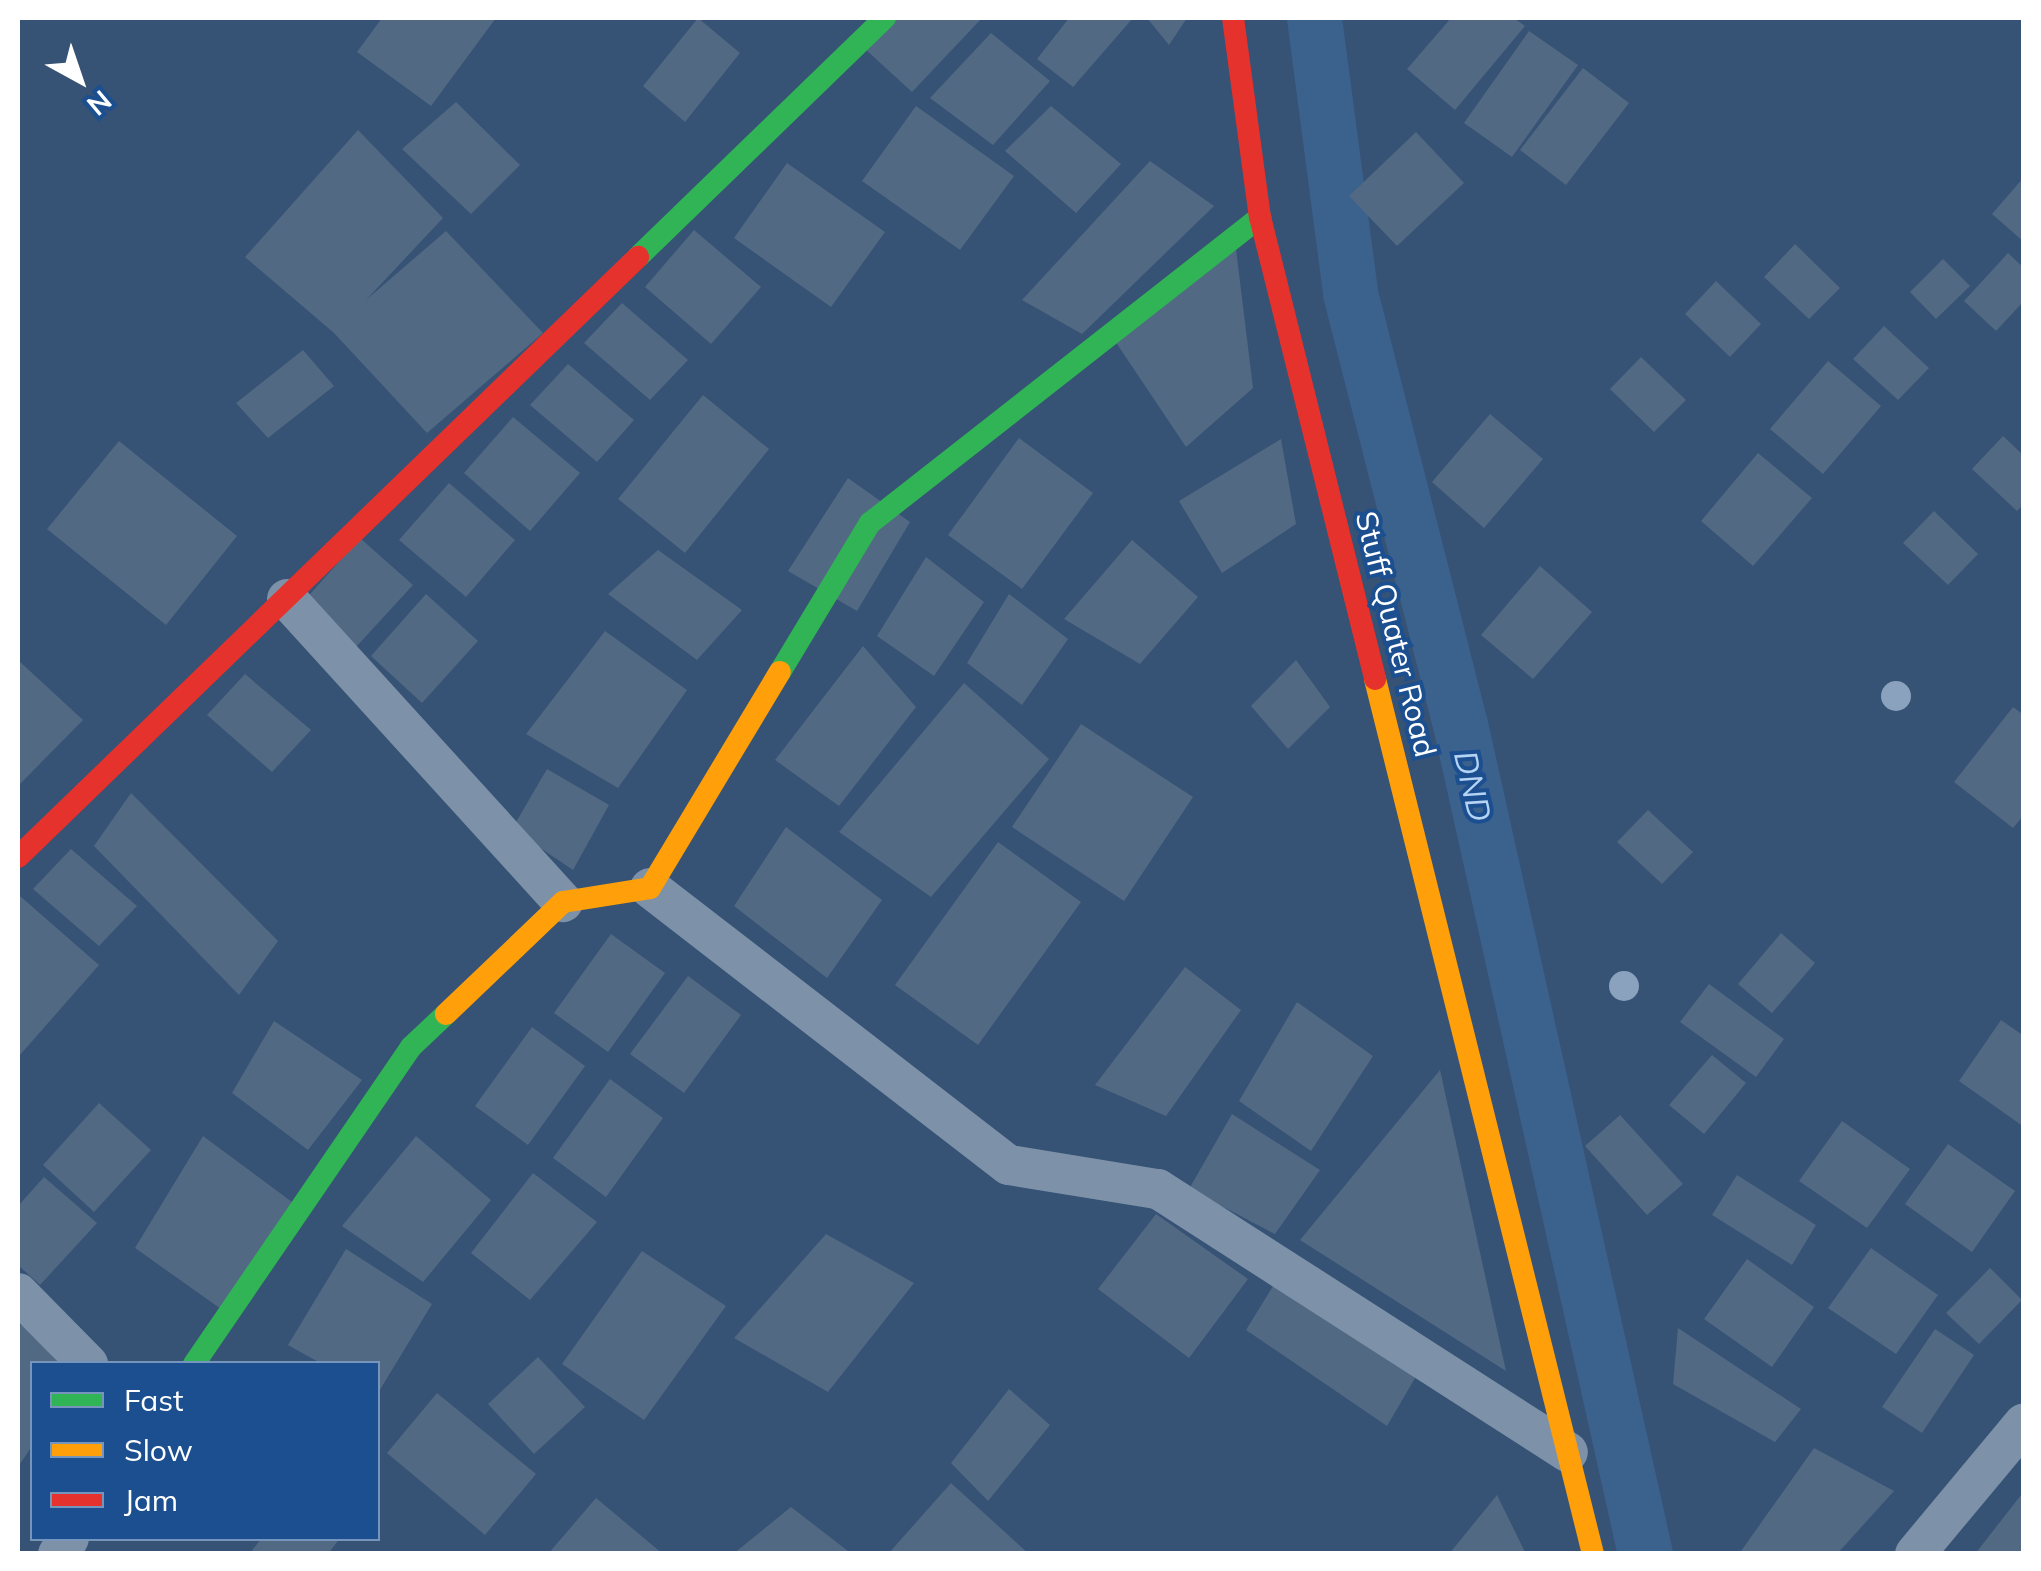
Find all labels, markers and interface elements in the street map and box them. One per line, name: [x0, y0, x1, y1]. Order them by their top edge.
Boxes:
north arrow: [30, 30, 130, 130]
text: N: [80, 83, 119, 124]
street label: Stuff Quater Road: [1348, 508, 1444, 760]
water label: DND: [1446, 747, 1500, 825]
legend: [30, 1361, 380, 1541]
text: Fast: [124, 1381, 184, 1419]
text: Slow: [124, 1431, 193, 1469]
text: Jam: [124, 1481, 178, 1519]

